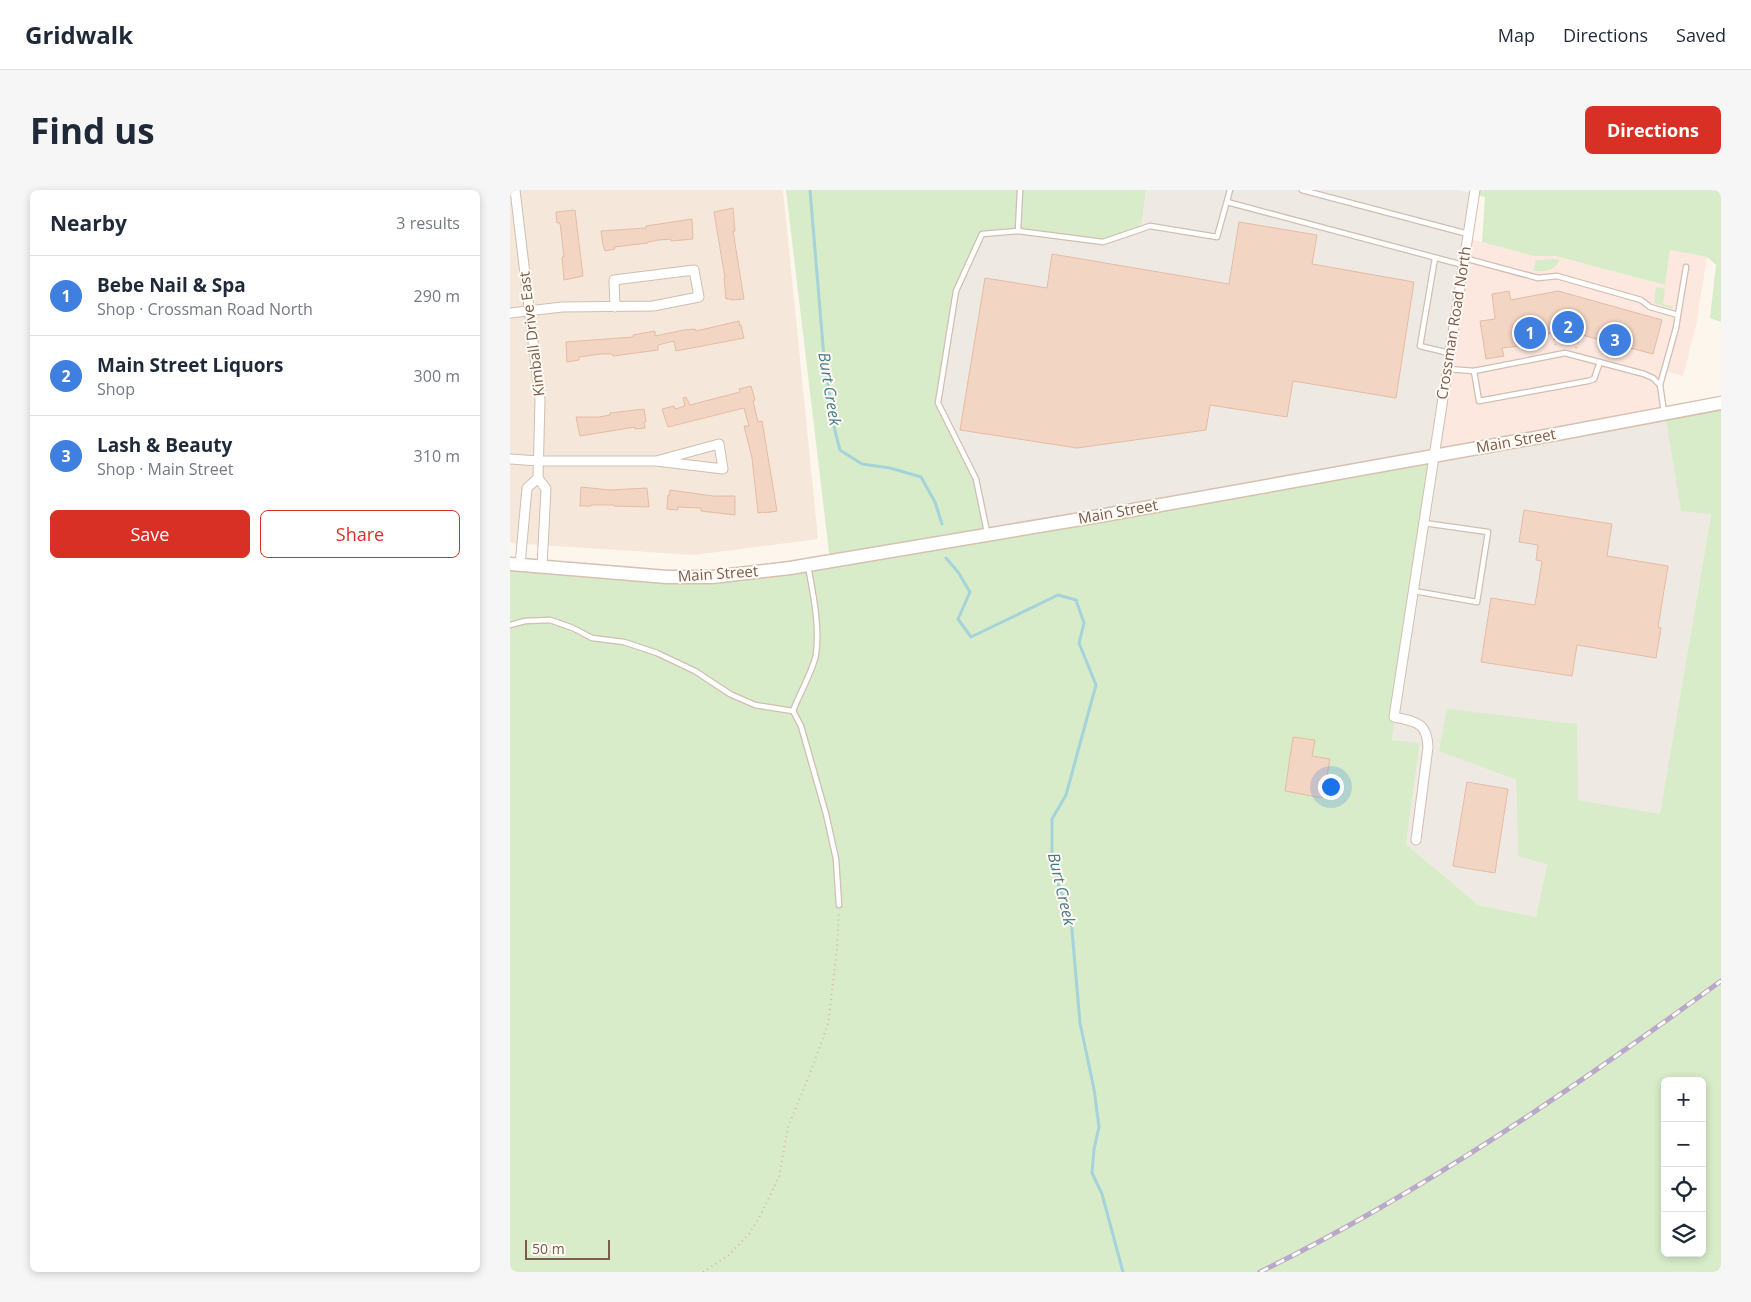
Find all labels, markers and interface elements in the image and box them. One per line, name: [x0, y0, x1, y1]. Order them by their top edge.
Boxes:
text: Gridwalk: [25, 18, 133, 51]
text: Map: [1498, 23, 1535, 47]
text: Directions: [1563, 23, 1648, 47]
text: Saved: [1676, 23, 1726, 47]
button: Directions: [1585, 106, 1721, 154]
text: Find us: [30, 107, 155, 154]
text: Nearby: [50, 209, 127, 237]
text: 3 results: [396, 212, 460, 234]
street label: Crossman Road North: [1431, 245, 1475, 401]
street label: Kimball Drive East: [513, 271, 549, 398]
text: Bebe Nail & Spa: [97, 272, 246, 298]
text: 1: [61, 285, 71, 307]
text: 290 m: [414, 285, 460, 307]
text: Shop · Crossman Road North: [97, 298, 313, 320]
pin: 2: [1552, 308, 1584, 346]
pin: 1: [1514, 314, 1546, 352]
pin: 3: [1599, 321, 1631, 359]
water label: Burt Creek: [813, 351, 847, 428]
text: Main Street Liquors: [97, 352, 283, 378]
text: 2: [61, 365, 71, 387]
text: 300 m: [414, 365, 460, 387]
text: Shop: [97, 378, 135, 400]
street label: Main Street: [1474, 423, 1557, 457]
text: Lash & Beauty: [97, 432, 232, 458]
text: 3: [61, 445, 71, 467]
text: 310 m: [414, 445, 460, 467]
text: Shop · Main Street: [97, 458, 234, 480]
street label: Main Street: [1076, 494, 1159, 528]
button: Save: [50, 510, 250, 558]
button: Share: [260, 510, 460, 558]
street label: Main Street: [677, 560, 759, 586]
your location: [1318, 774, 1344, 800]
water label: Burt Creek: [1043, 850, 1081, 929]
map controls: [1661, 1077, 1706, 1257]
button: +: [1661, 1077, 1706, 1122]
button: −: [1661, 1122, 1706, 1167]
button: locate: [1661, 1167, 1706, 1212]
button: layers: [1661, 1212, 1706, 1257]
scale bar: [525, 1237, 610, 1260]
text: 50 m: [532, 1239, 565, 1258]

